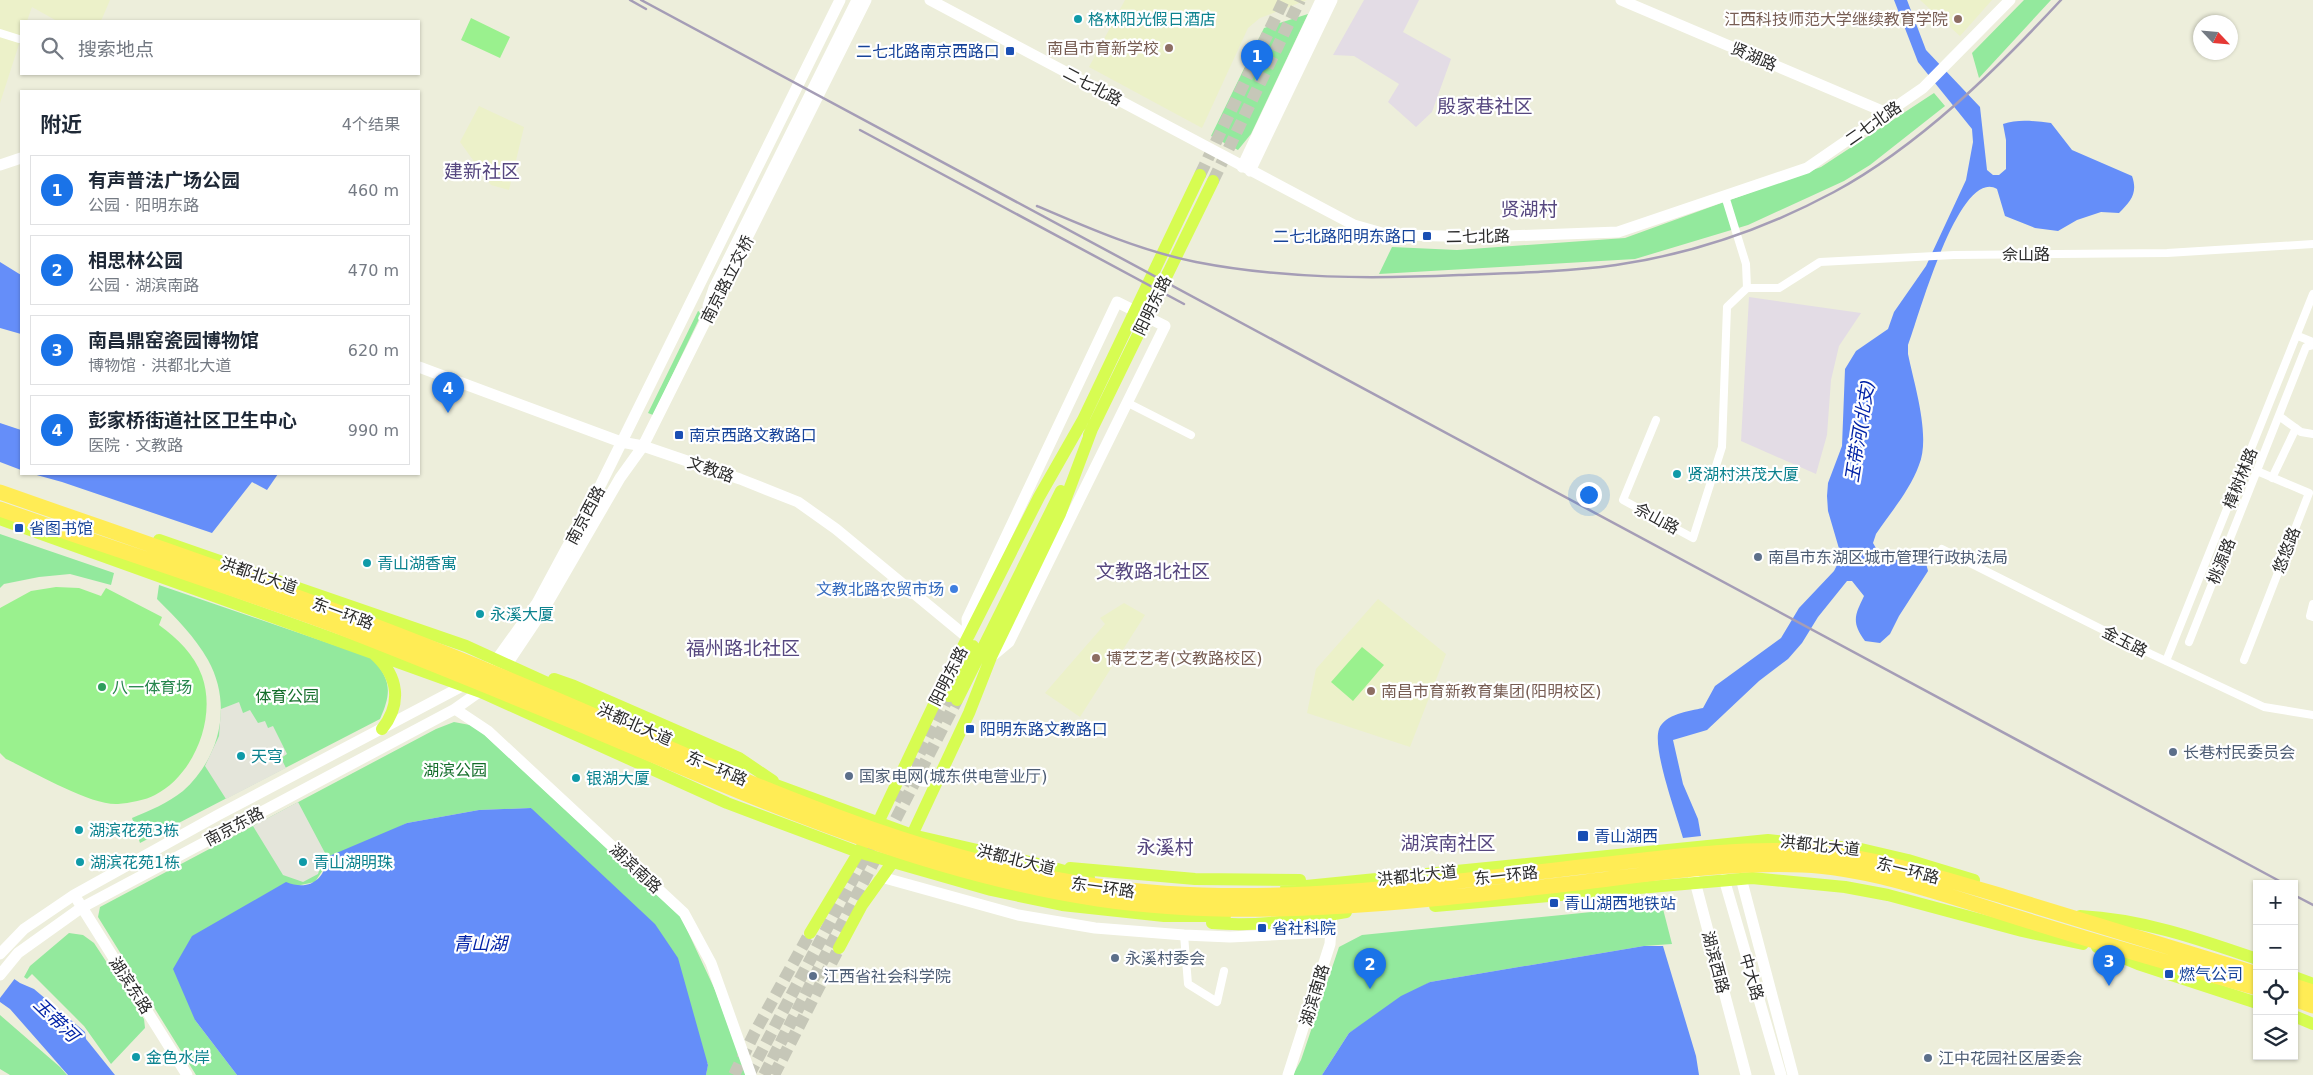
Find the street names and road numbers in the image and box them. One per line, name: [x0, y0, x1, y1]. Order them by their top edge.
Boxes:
street label: 贤湖路: [1728, 38, 1780, 75]
street label: 二七北路: [1060, 63, 1125, 110]
street label: 二七北路: [1842, 97, 1905, 150]
street label: 二七北路: [1446, 226, 1510, 247]
street label: 南京路立交桥: [697, 232, 758, 326]
street label: 佘山路: [2002, 245, 2050, 264]
street label: 阳明东路: [1130, 272, 1175, 338]
street label: 樟树林路: [2220, 445, 2261, 511]
street label: 文教路: [685, 453, 737, 486]
street label: 南京西路: [562, 483, 609, 548]
street label: 佘山路: [1631, 499, 1682, 538]
street label: 悠悠路: [2269, 524, 2304, 576]
street label: 桃源路: [2204, 535, 2239, 587]
street label: 洪都北大道: [218, 553, 300, 597]
street label: 东一环路: [310, 594, 376, 633]
street label: 金玉路: [2099, 622, 2150, 661]
street label: 阳明东路: [925, 643, 971, 709]
street label: 洪都北大道: [594, 700, 675, 749]
street label: 东一环路: [684, 747, 750, 790]
street label: 南京东路: [202, 803, 267, 850]
street label: 洪都北大道: [1779, 832, 1861, 859]
street label: 湖滨南路: [606, 840, 666, 897]
street label: 洪都北大道: [975, 841, 1057, 878]
street label: 东一环路: [1875, 854, 1941, 887]
street label: 洪都北大道: [1376, 862, 1458, 889]
street label: 东一环路: [1473, 863, 1539, 888]
street label: 东一环路: [1070, 874, 1136, 901]
street label: 湖滨西路: [1698, 929, 1733, 996]
street label: 中大路: [1736, 951, 1767, 1003]
street label: 湖滨东路: [105, 953, 156, 1017]
street label: 湖滨南路: [1296, 962, 1333, 1029]

